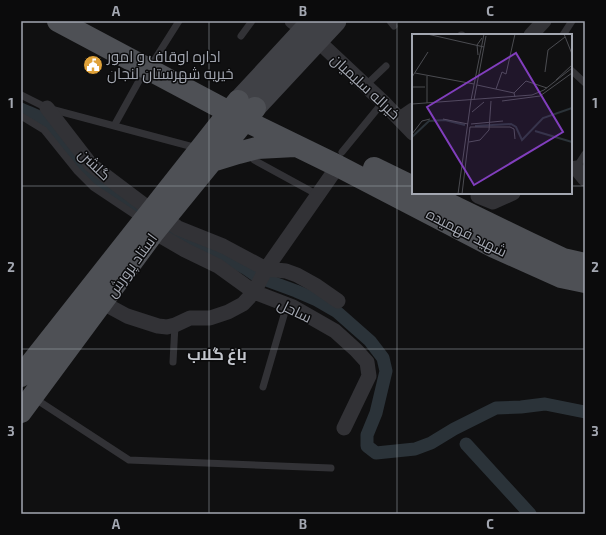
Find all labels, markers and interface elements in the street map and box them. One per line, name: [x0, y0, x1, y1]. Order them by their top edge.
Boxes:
text: A: [112, 3, 121, 19]
text: B: [299, 3, 307, 19]
text: C: [486, 3, 494, 19]
inset map: [412, 34, 572, 194]
place label: اداره اوقاف و امور خیریه شهرستان لنجان: [106, 47, 234, 84]
street label: خیراله سلیمیان: [326, 49, 404, 124]
public building icon: اداره اوقاف و امور خیریه شهرستان لنجان: [82, 54, 104, 76]
text: 1: [8, 95, 14, 111]
text: 1: [592, 95, 598, 111]
street label: گلشن: [74, 144, 115, 185]
street label: شهید فهمیده: [423, 204, 510, 262]
street label: استاد پرورش: [102, 230, 162, 302]
text: 2: [7, 259, 15, 275]
text: 2: [591, 259, 599, 275]
street label: ساحل: [274, 294, 315, 328]
district label: باغ گلاب: [187, 344, 247, 365]
text: 3: [7, 423, 15, 439]
text: 3: [591, 423, 599, 439]
text: A: [112, 516, 121, 532]
text: B: [299, 516, 307, 532]
text: C: [486, 516, 494, 532]

